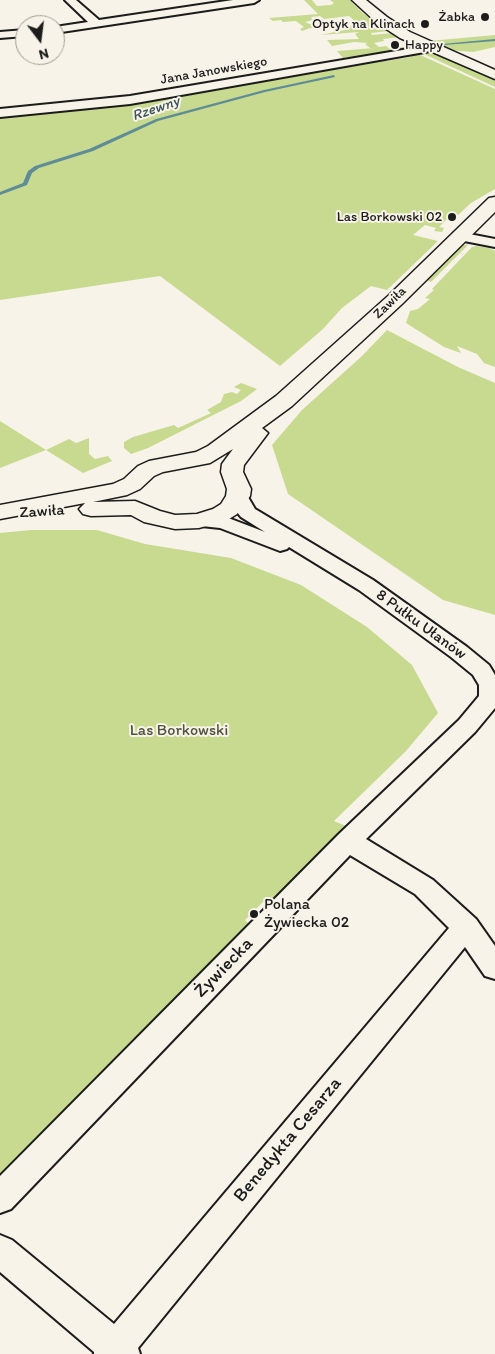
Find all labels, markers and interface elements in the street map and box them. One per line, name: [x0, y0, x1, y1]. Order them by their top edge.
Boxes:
place label: Żabka: [438, 9, 475, 25]
marker: Żabka: [479, 11, 491, 23]
north arrow: [15, 15, 65, 65]
place label: Optyk na Klinach: [312, 16, 415, 32]
marker: Optyk na Klinach: [419, 18, 431, 30]
place label: Happy: [405, 37, 443, 53]
marker: Happy: [389, 39, 401, 51]
text: N: [37, 45, 51, 63]
street label: Jana Janowskiego: [159, 53, 269, 89]
water label: Rzewny: [130, 93, 182, 125]
place label: Las Borkowski 02: [337, 209, 442, 225]
marker: Las Borkowski 02: [446, 211, 458, 223]
street label: Zawiła: [370, 283, 410, 323]
street label: Zawiła: [19, 501, 65, 523]
street label: 8 Pułku Ułanów: [372, 586, 470, 664]
park label: Las Borkowski: [130, 721, 228, 741]
place label: Polana Żywiecka 02: [264, 895, 349, 933]
marker: Polana Żywiecka 02: [248, 908, 260, 920]
street label: Żywiecka: [190, 933, 258, 1003]
street label: Benedykta Cesarza: [229, 1073, 347, 1207]

